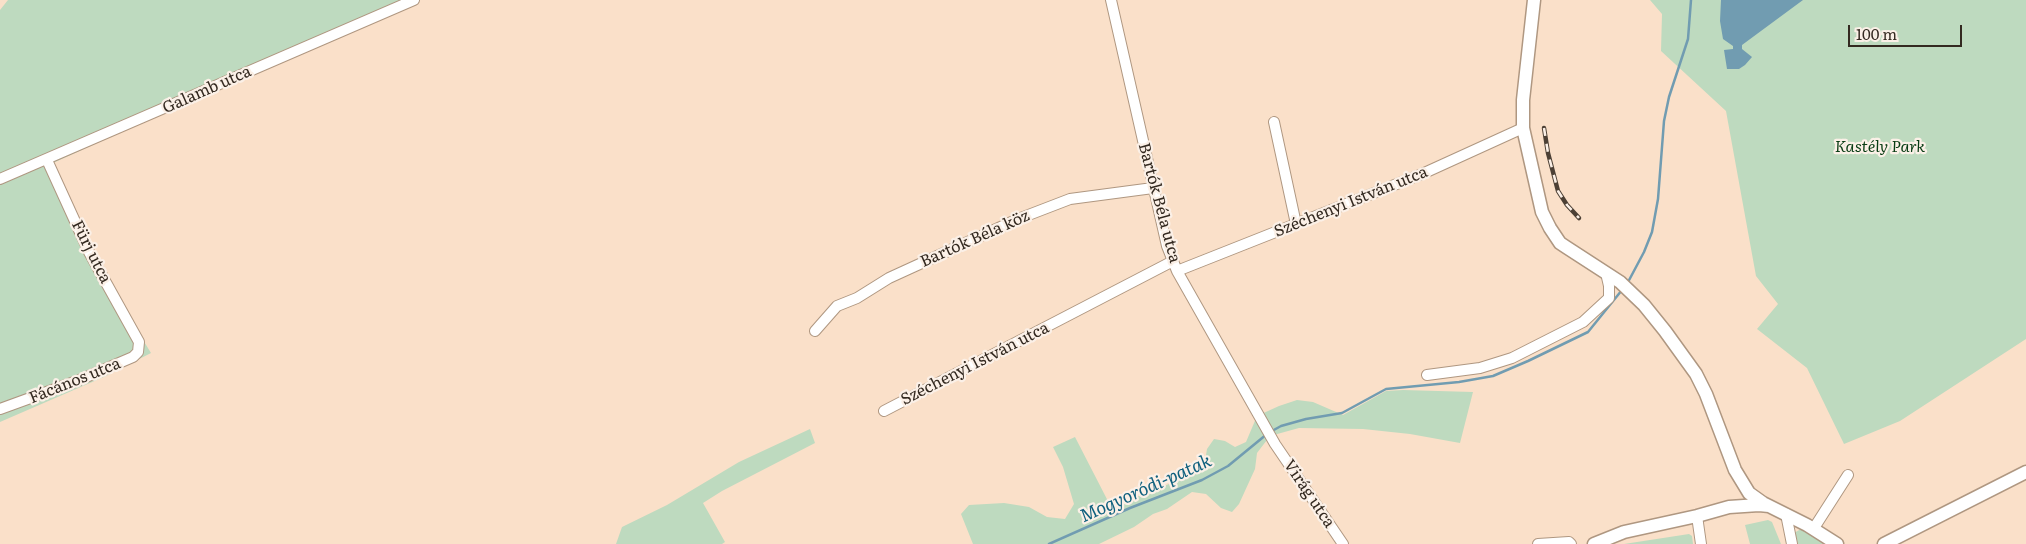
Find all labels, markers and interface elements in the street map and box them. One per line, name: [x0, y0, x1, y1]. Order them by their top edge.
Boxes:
scale bar: [1851, 15, 1965, 47]
text: 100 m: [1856, 22, 1897, 45]
street label: Galamb utca: [160, 62, 254, 118]
park label: Kastély Park: [1835, 137, 1925, 157]
street label: Bartók Béla utca: [1134, 141, 1184, 265]
street label: Széchenyi István utca: [1271, 162, 1431, 242]
street label: Bartók Béla köz: [917, 206, 1033, 272]
street label: Fürj utca: [67, 217, 115, 287]
street label: Széchenyi István utca: [898, 318, 1052, 410]
street label: Fácános utca: [26, 354, 124, 408]
water label: Mogyoródi-patak: [1077, 450, 1215, 528]
street label: Virág utca: [1279, 456, 1339, 532]

